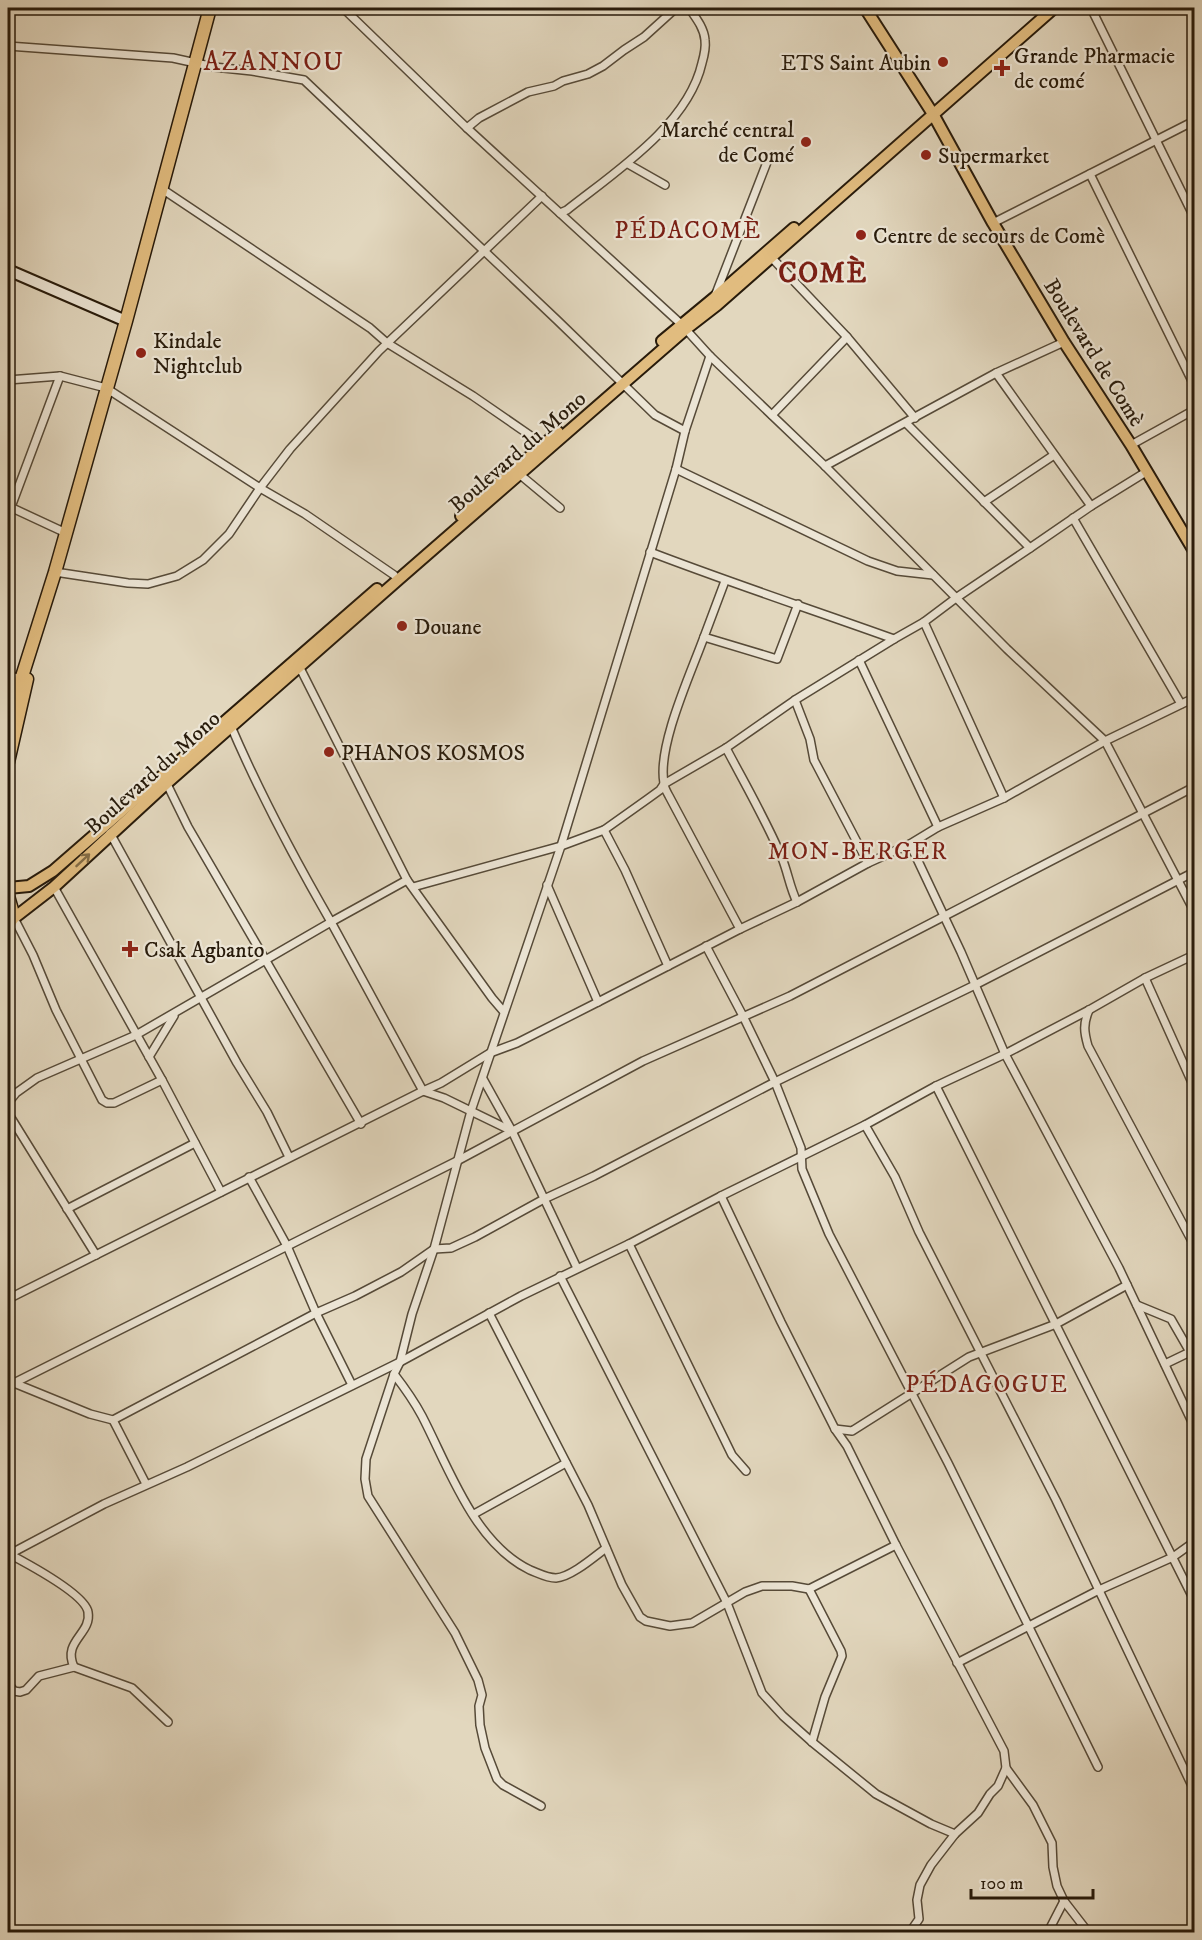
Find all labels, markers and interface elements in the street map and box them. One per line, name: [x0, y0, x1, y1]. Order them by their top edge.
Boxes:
place label: Grande Pharmacie de comé: [1014, 43, 1175, 95]
district label: AZANNOU: [203, 46, 345, 79]
place label: ETS Saint Aubin: [781, 50, 932, 77]
marker: ETS Saint Aubin: [936, 55, 950, 69]
marker: Grande Pharmacie de comé: [995, 61, 1009, 75]
place label: Marché central de Comé: [661, 117, 794, 169]
marker: Marché central de Comé: [799, 135, 813, 149]
place label: Supermarket: [938, 143, 1049, 170]
marker: Supermarket: [919, 148, 933, 162]
district label: PÉDACOMÈ: [614, 216, 762, 246]
place label: Centre de secours de Comè: [873, 223, 1105, 250]
marker: Centre de secours de Comè: [854, 228, 868, 242]
district label: COMÈ: [778, 255, 868, 291]
street label: Boulevard de Comè: [1037, 274, 1150, 432]
place label: Kindale Nightclub: [153, 328, 242, 380]
marker: Kindale Nightclub: [134, 346, 148, 360]
street label: Boulevard du Mono: [444, 385, 592, 519]
place label: Douane: [414, 614, 482, 641]
marker: Douane: [395, 619, 409, 633]
street label: Boulevard du Mono: [80, 705, 226, 841]
place label: PHANOS KOSMOS: [341, 740, 525, 767]
marker: PHANOS KOSMOS: [322, 745, 336, 759]
district label: MON-BERGER: [768, 837, 948, 867]
one-way arrow: [75, 853, 90, 867]
place label: Csak Agbanto: [144, 937, 264, 964]
marker: Csak Agbanto: [121, 940, 139, 958]
district label: PÉDAGOGUE: [905, 1370, 1069, 1400]
scale bar: [971, 1862, 1092, 1900]
text: 100 m: [980, 1873, 1023, 1895]

